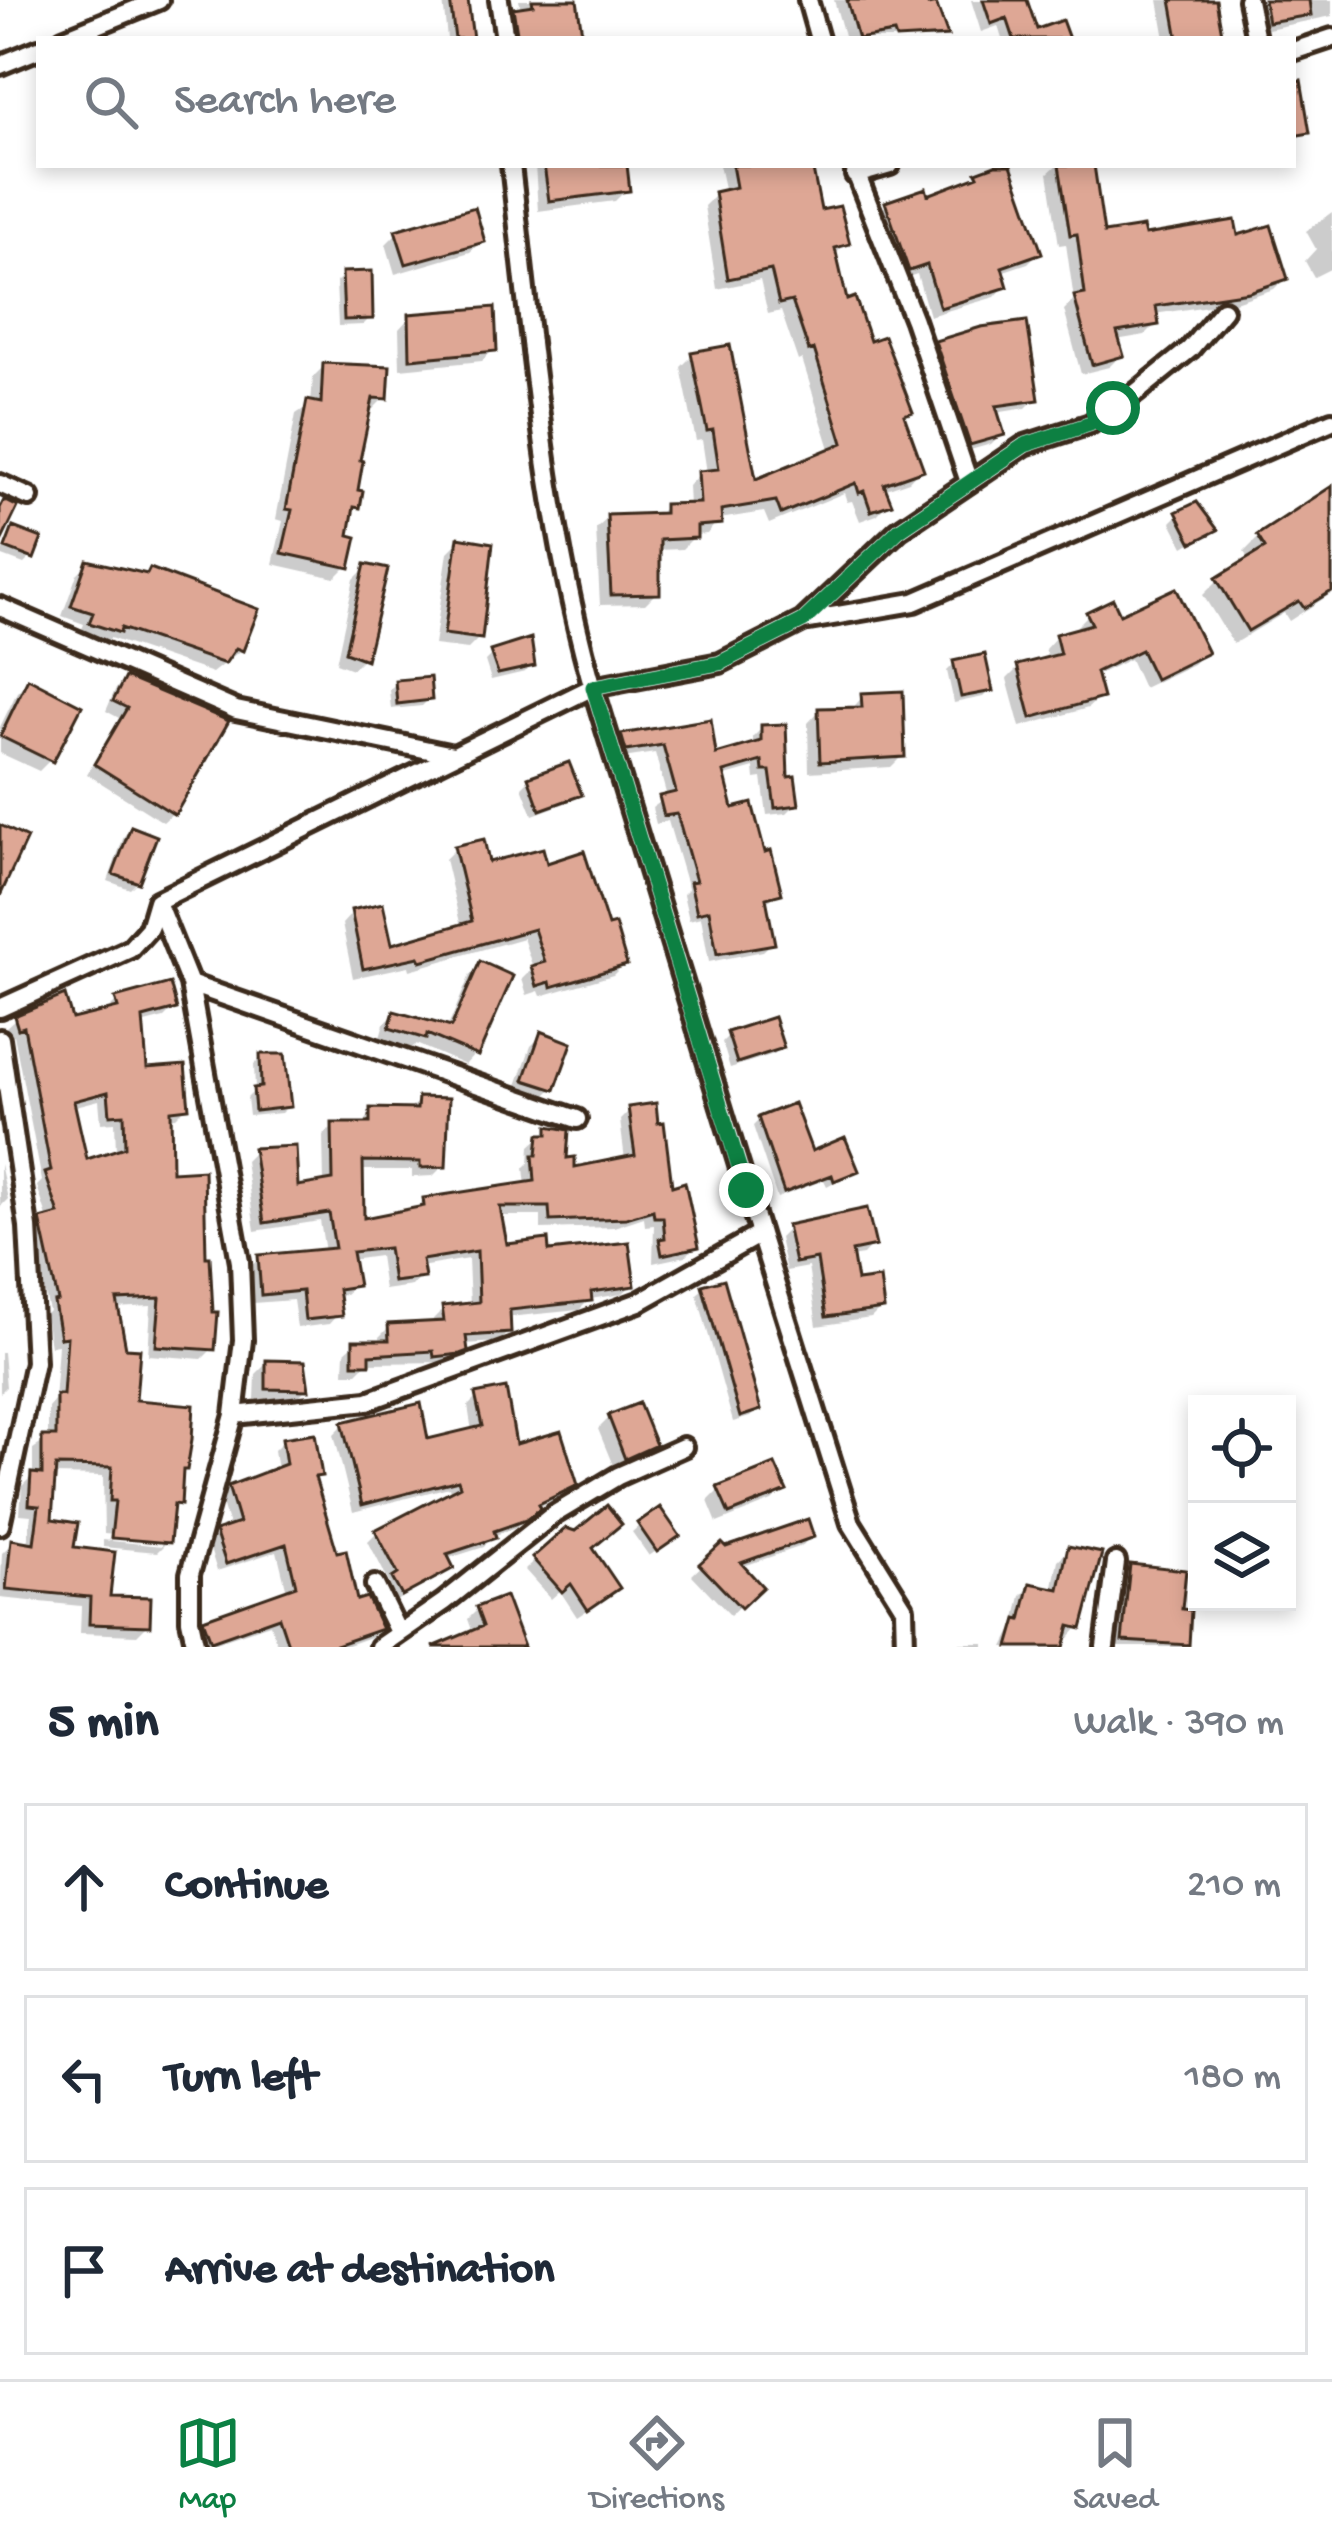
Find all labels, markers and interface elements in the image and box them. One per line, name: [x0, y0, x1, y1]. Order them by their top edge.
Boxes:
search box: [36, 36, 1296, 168]
icon: search: [78, 69, 144, 135]
text: Search here: [174, 76, 396, 129]
route start: [1086, 381, 1140, 435]
route end: [719, 1163, 773, 1217]
map controls: [1188, 1395, 1296, 1611]
button: locate: [1188, 1395, 1296, 1503]
button: layers: [1188, 1503, 1296, 1611]
text: 5 min: [48, 1695, 158, 1755]
text: Walk · 390 m: [1074, 1702, 1284, 1748]
icon: ahead: [51, 1854, 117, 1920]
text: Continue: [165, 1861, 328, 1914]
text: 210 m: [1187, 1864, 1281, 1910]
icon: left: [51, 2046, 117, 2112]
text: Turn left: [165, 2053, 317, 2106]
text: 180 m: [1185, 2056, 1281, 2102]
icon: arrive: [51, 2238, 117, 2304]
text: Arrive at destination: [165, 2245, 554, 2298]
tab: Map: [175, 2410, 241, 2520]
tab: Directions: [590, 2410, 724, 2520]
tab: Saved: [1073, 2410, 1157, 2520]

